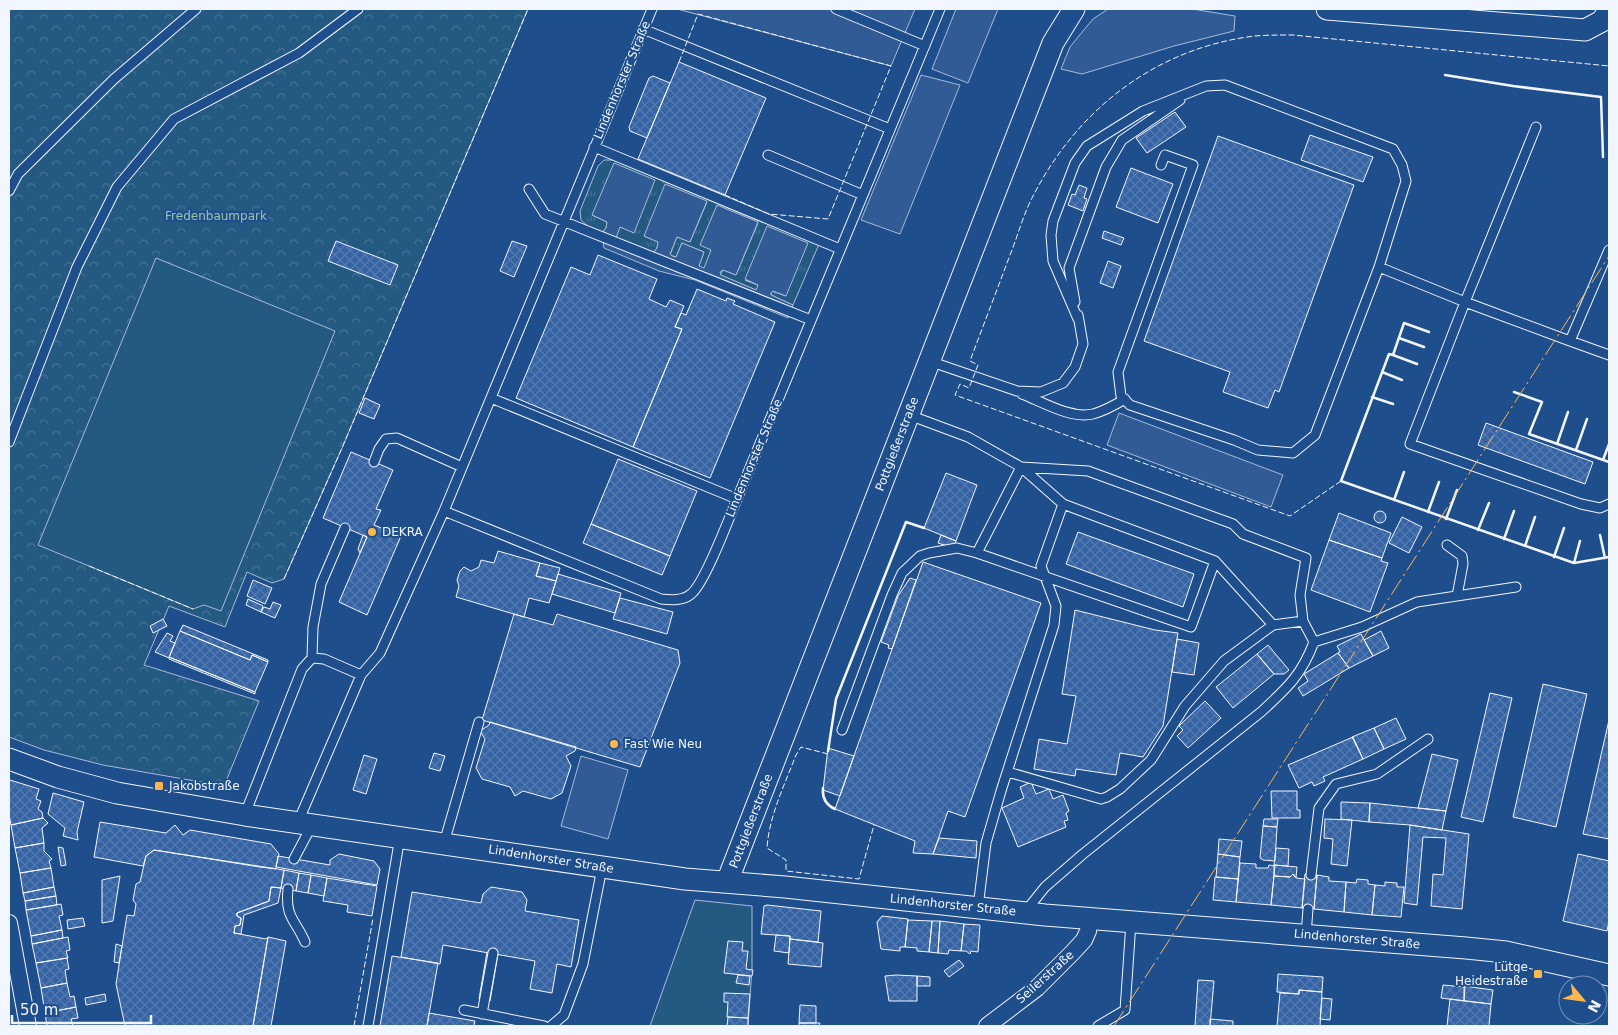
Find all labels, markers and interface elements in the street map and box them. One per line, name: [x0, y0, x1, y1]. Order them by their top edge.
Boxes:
street label: Lindenhorster Straße: [591, 19, 653, 141]
park label: Fredenbaumpark: [165, 209, 267, 223]
street label: Pottgießerstraße: [873, 395, 921, 493]
street label: Lindenhorster Straße: [723, 397, 785, 519]
place label: DEKRA: [382, 525, 424, 539]
marker: DEKRA: [366, 526, 378, 538]
place label: Fast Wie Neu: [624, 737, 702, 751]
marker: Fast Wie Neu: [608, 738, 620, 750]
street label: Pottgießerstraße: [727, 772, 775, 870]
place label: Jakobstraße: [168, 779, 240, 793]
marker: Jakobstraße: [153, 780, 165, 792]
street label: Lindenhorster Straße: [487, 842, 615, 876]
street label: Lindenhorster Straße: [889, 891, 1017, 919]
street label: Lindenhorster Straße: [1293, 927, 1421, 951]
street label: Seilerstraße: [1013, 948, 1077, 1006]
place label: Lütge Heidestraße: [1455, 960, 1528, 988]
marker: Lütge Heidestraße: [1532, 968, 1544, 980]
north arrow: [1558, 975, 1608, 1025]
scale bar: [12, 992, 151, 1024]
text: N: [1585, 997, 1604, 1015]
text: 50 m: [20, 1001, 58, 1019]

